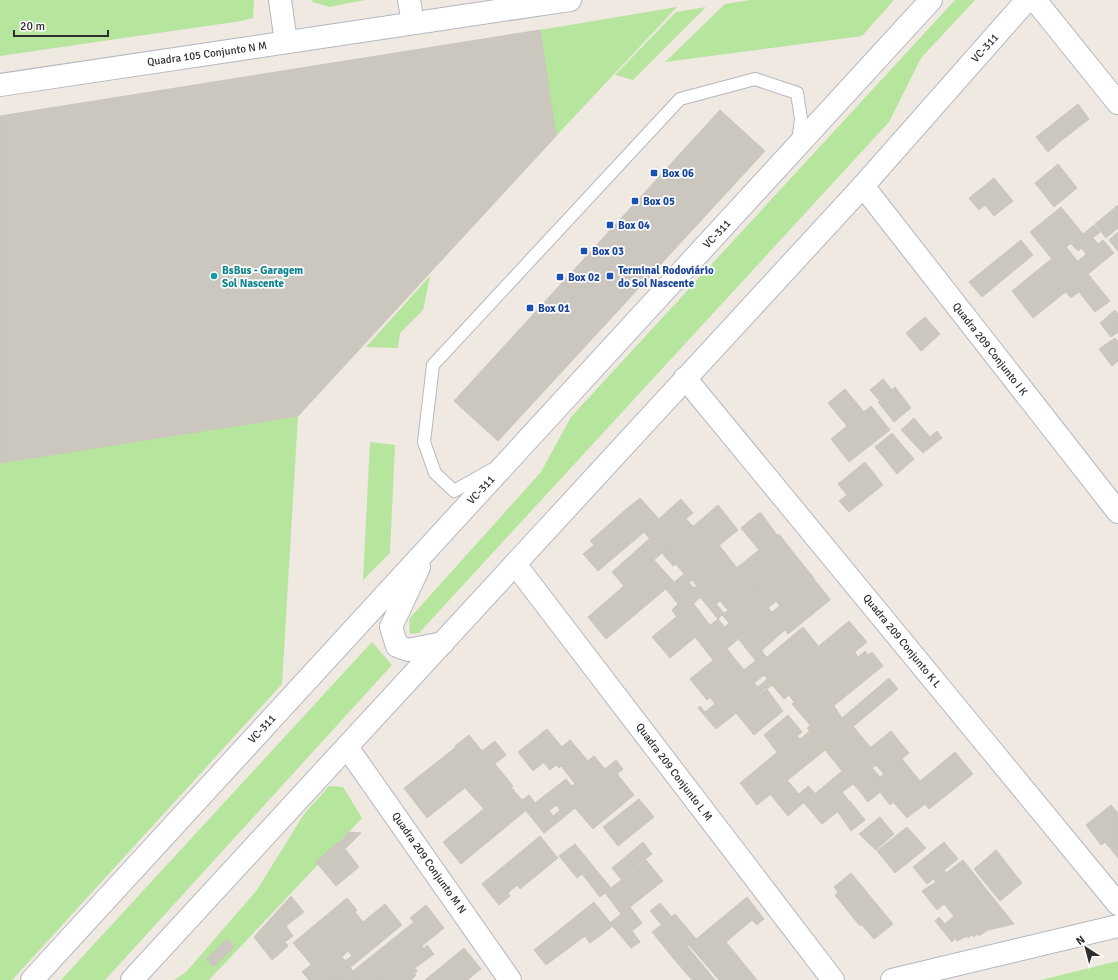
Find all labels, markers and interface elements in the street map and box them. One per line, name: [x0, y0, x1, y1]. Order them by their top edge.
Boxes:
scale bar: [14, 12, 108, 38]
text: 20 m: [20, 19, 45, 34]
street label: VC-311: [969, 31, 1001, 65]
street label: Quadra 105 Conjunto N M: [146, 39, 268, 69]
place label: Box 06: [662, 167, 694, 180]
marker: Box 06: [649, 168, 659, 178]
place label: Box 05: [643, 195, 675, 208]
marker: Box 05: [630, 196, 640, 206]
street label: VC-311: [700, 217, 734, 251]
place label: Box 04: [618, 219, 650, 232]
marker: Box 04: [605, 220, 615, 230]
place label: Box 03: [592, 245, 624, 258]
marker: Box 03: [579, 246, 589, 256]
place label: BsBus - Garagem Sol Nascente: [222, 264, 303, 290]
place label: Terminal Rodoviário do Sol Nascente: [618, 264, 714, 290]
marker: BsBus - Garagem Sol Nascente: [209, 271, 219, 281]
place label: Box 02: [568, 271, 600, 284]
marker: Terminal Rodoviário do Sol Nascente: [605, 271, 615, 281]
marker: Box 02: [555, 272, 565, 282]
street label: Quadra 209 Conjunto I K: [950, 300, 1031, 398]
place label: Box 01: [538, 302, 570, 315]
marker: Box 01: [525, 303, 535, 313]
street label: VC-311: [464, 473, 498, 507]
street label: Quadra 209 Conjunto K L: [860, 592, 944, 691]
street label: VC-311: [245, 712, 279, 746]
street label: Quadra 209 Conjunto L M: [633, 721, 715, 823]
street label: Quadra 209 Conjunto M N: [389, 810, 469, 916]
north arrow: [1066, 928, 1106, 968]
text: N: [1073, 933, 1087, 948]

